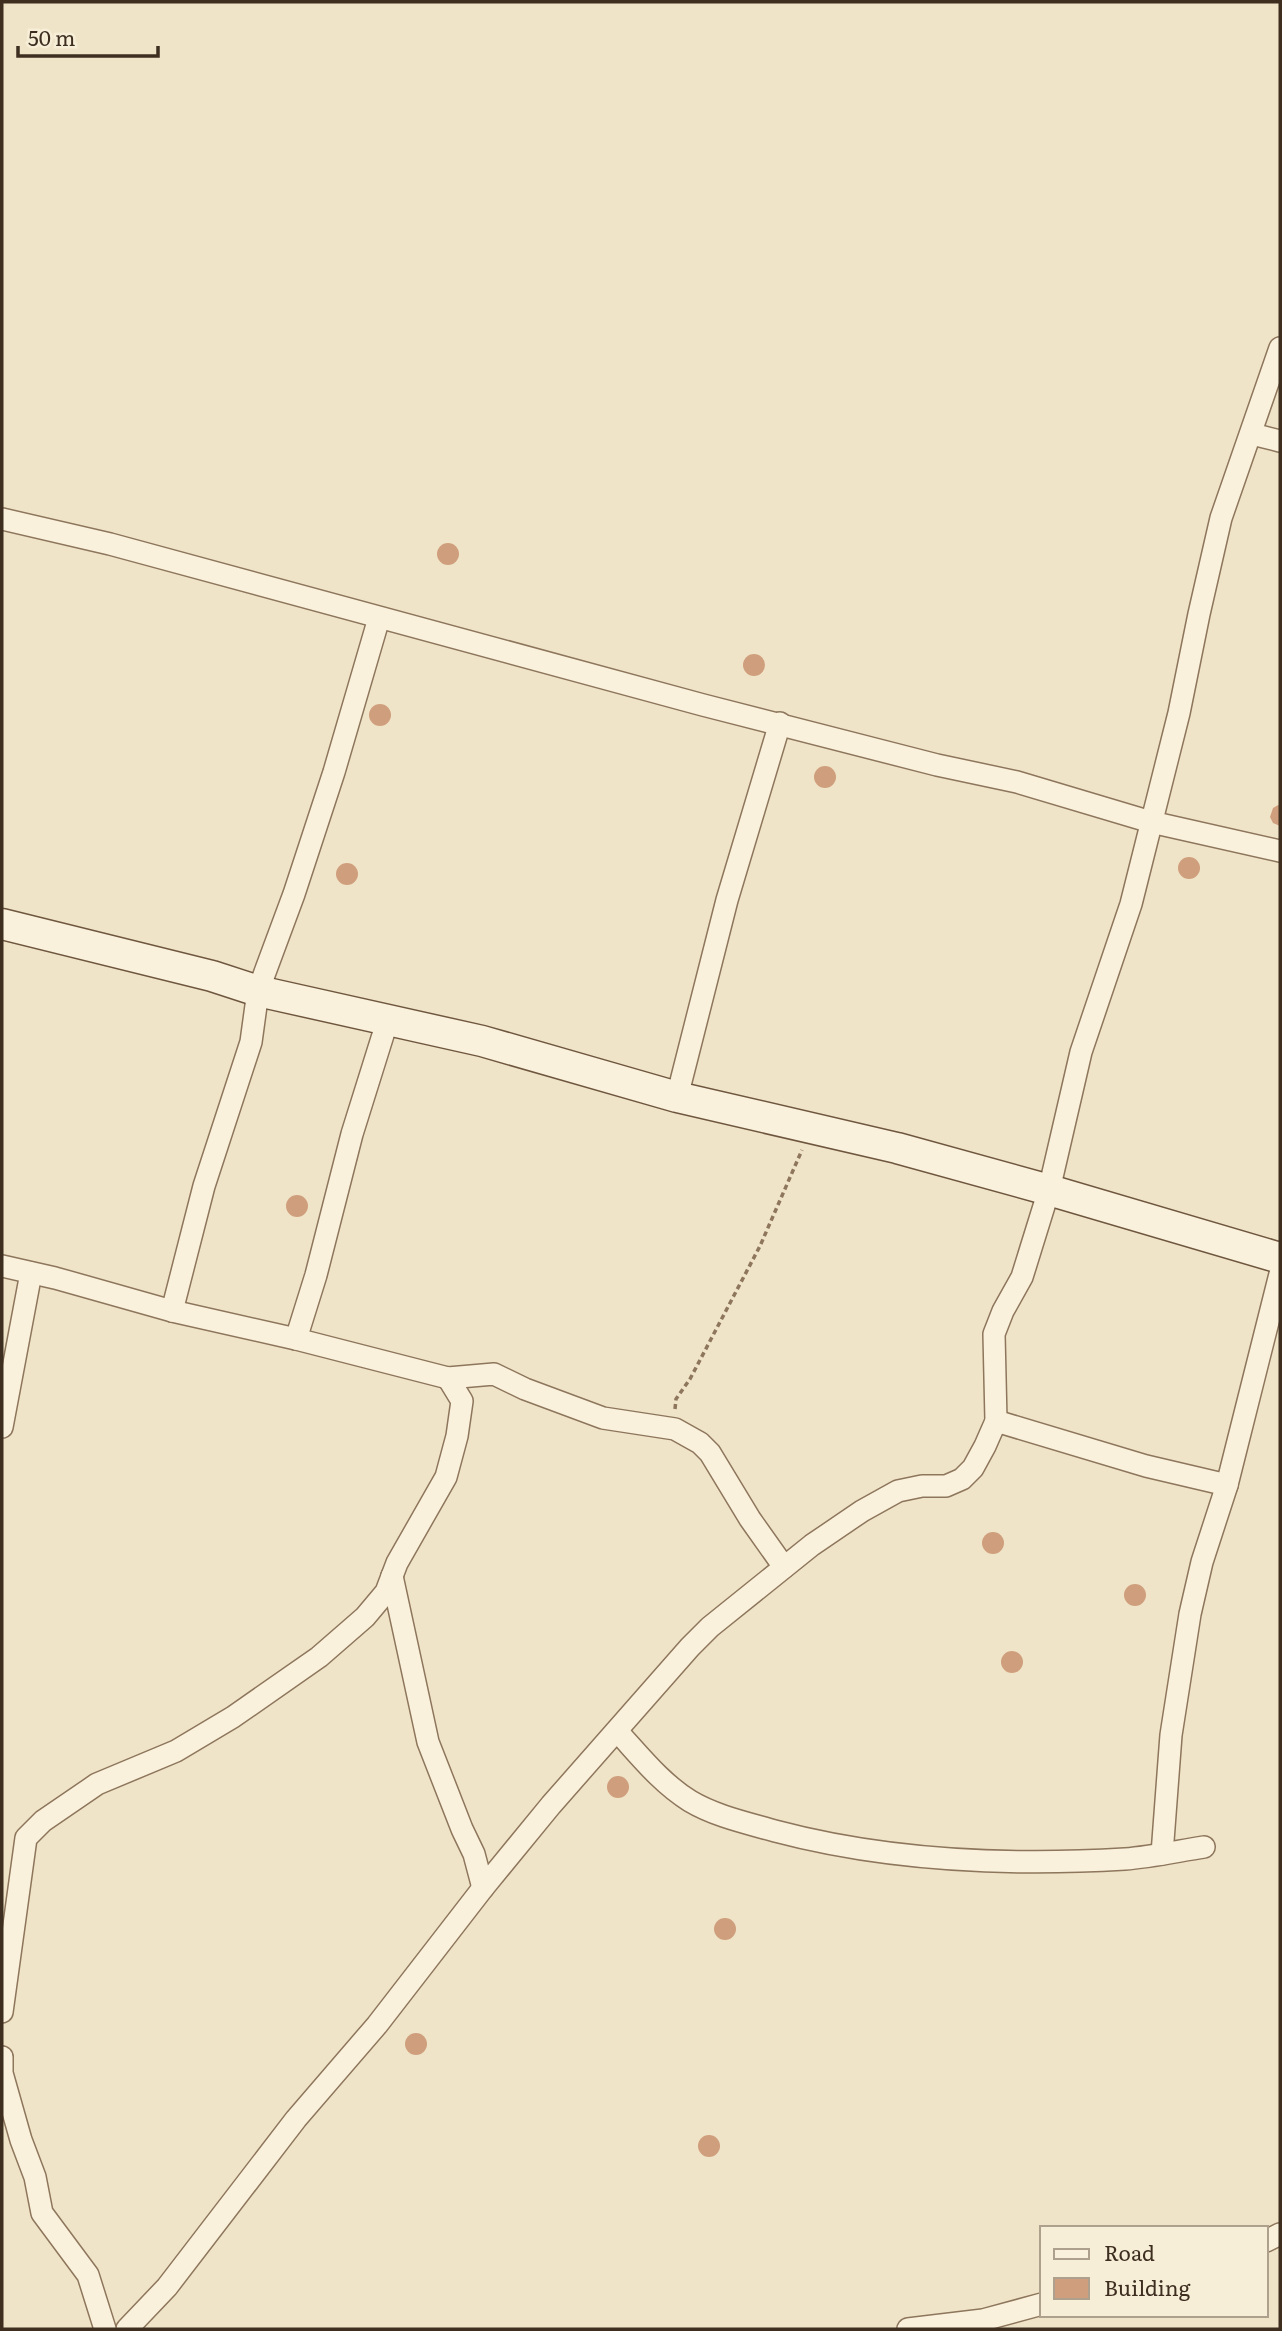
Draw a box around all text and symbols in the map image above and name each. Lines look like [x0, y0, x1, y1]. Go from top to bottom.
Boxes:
scale bar [18, 14, 158, 58]
text: 50 m [28, 21, 75, 52]
legend [1040, 2226, 1268, 2317]
text: Road [1104, 2236, 1155, 2267]
text: Building [1104, 2271, 1191, 2302]

